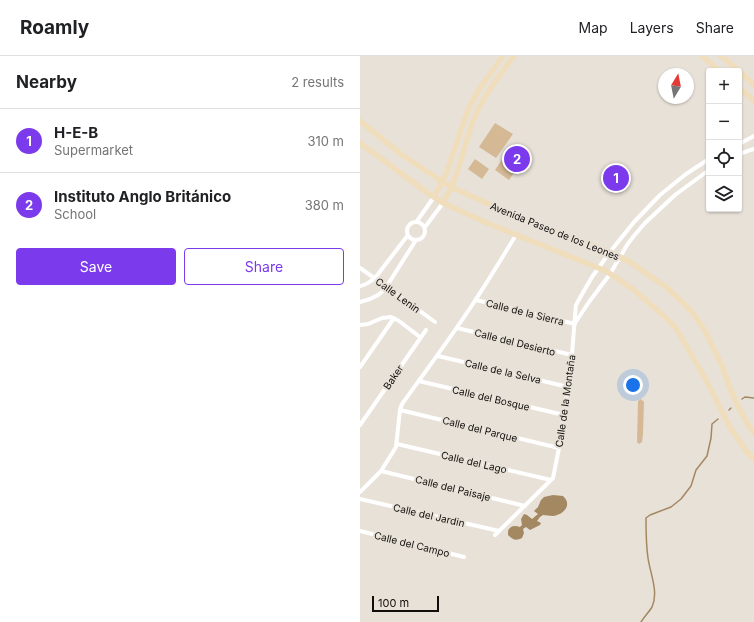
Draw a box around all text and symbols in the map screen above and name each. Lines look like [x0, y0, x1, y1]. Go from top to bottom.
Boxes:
text: Roamly [20, 16, 89, 39]
text: Map [579, 19, 608, 36]
text: Layers [630, 19, 674, 36]
text: Share [696, 19, 734, 36]
north arrow [658, 68, 694, 104]
map controls [706, 68, 742, 212]
button: + [706, 68, 742, 104]
text: Nearby [16, 72, 77, 92]
text: 2 results [291, 74, 344, 90]
button: − [706, 104, 742, 140]
text: H-E-B [54, 123, 98, 142]
text: 1 [26, 133, 32, 149]
text: 310 m [307, 133, 344, 149]
button: locate [706, 140, 742, 176]
text: Supermarket [54, 142, 133, 158]
pin: 2 [504, 144, 530, 174]
pin: 1 [603, 163, 629, 193]
button: layers [706, 176, 742, 212]
text: Instituto Anglo Británico [54, 187, 231, 206]
text: 2 [25, 197, 33, 213]
text: 380 m [305, 197, 344, 213]
street label: Avenida Paseo de los Leones [489, 200, 621, 262]
text: School [54, 206, 96, 222]
button: Save [16, 248, 176, 285]
button: Share [184, 248, 344, 285]
street label: Calle Lenin [373, 275, 423, 315]
street label: Calle de la Sierra [485, 297, 565, 327]
street label: Calle del Desierto [473, 326, 557, 358]
street label: Calle de la Montaña [553, 354, 577, 448]
street label: Calle de la Selva [464, 356, 542, 386]
street label: Baker [380, 362, 406, 392]
your location [623, 375, 643, 395]
street label: Calle del Bosque [451, 383, 531, 413]
street label: Calle del Parque [441, 414, 519, 444]
street label: Calle del Lago [440, 449, 508, 475]
street label: Calle del Paisaje [414, 473, 492, 503]
street label: Calle del Jardin [392, 501, 466, 529]
street label: Calle del Campo [373, 529, 451, 559]
scale bar [372, 594, 439, 613]
text: 100 m [378, 596, 409, 610]

